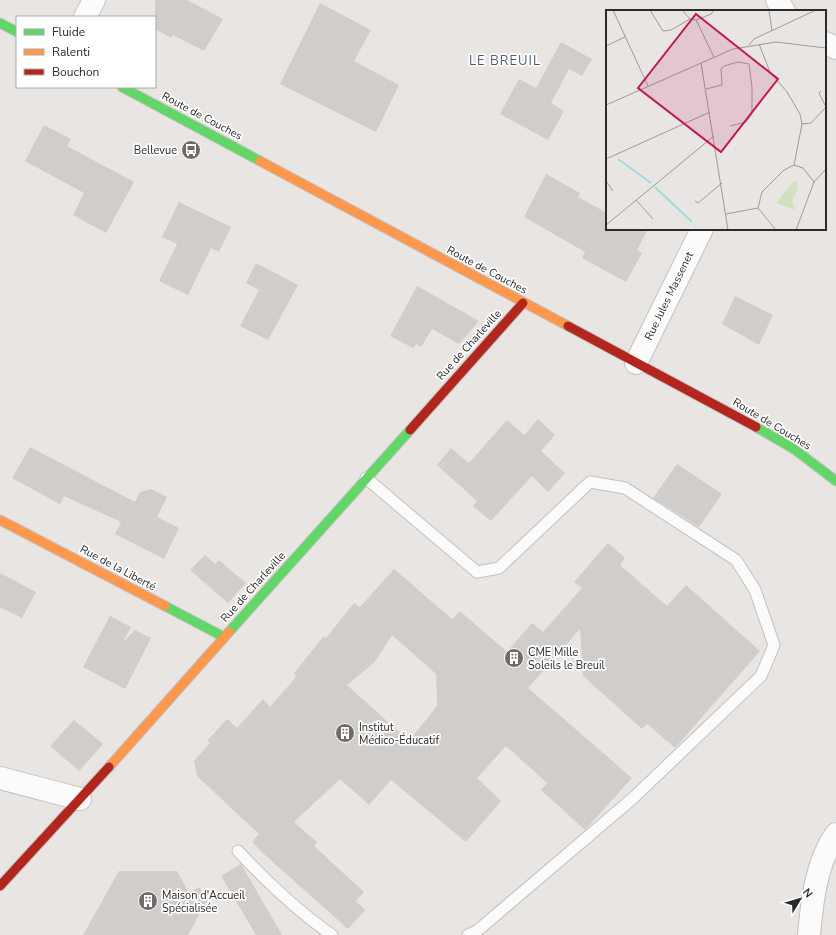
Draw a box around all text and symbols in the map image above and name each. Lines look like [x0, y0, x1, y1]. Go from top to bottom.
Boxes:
inset map [606, 10, 826, 230]
legend [16, 16, 156, 88]
text: Fluide [52, 24, 85, 40]
text: Ralenti [52, 44, 90, 60]
district label: LE BREUIL [469, 52, 541, 70]
text: Bouchon [52, 64, 99, 80]
street label: Route de Couches [159, 89, 245, 143]
bus stop icon: Bellevue [180, 139, 202, 161]
place label: Bellevue [134, 143, 177, 158]
street label: Route de Couches [444, 243, 530, 297]
street label: Rue Jules Massenet [641, 249, 697, 343]
street label: Rue de Charleville [433, 306, 505, 384]
street label: Route de Couches [730, 395, 814, 453]
street label: Rue de la Liberté [77, 542, 159, 594]
street label: Rue de Charleville [217, 548, 289, 626]
place label: CME Mille Soleils le Breuil [528, 645, 606, 673]
building icon: CME Mille Soleils le Breuil [503, 647, 525, 669]
place label: Institut Médico-Éducatif [359, 720, 439, 748]
building icon: Institut Médico-Éducatif [334, 722, 356, 744]
north arrow [780, 879, 820, 919]
text: N [799, 885, 816, 901]
place label: Maison d'Accueil Spécialisée [162, 888, 246, 916]
building icon: Maison d'Accueil Spécialisée [137, 890, 159, 912]

